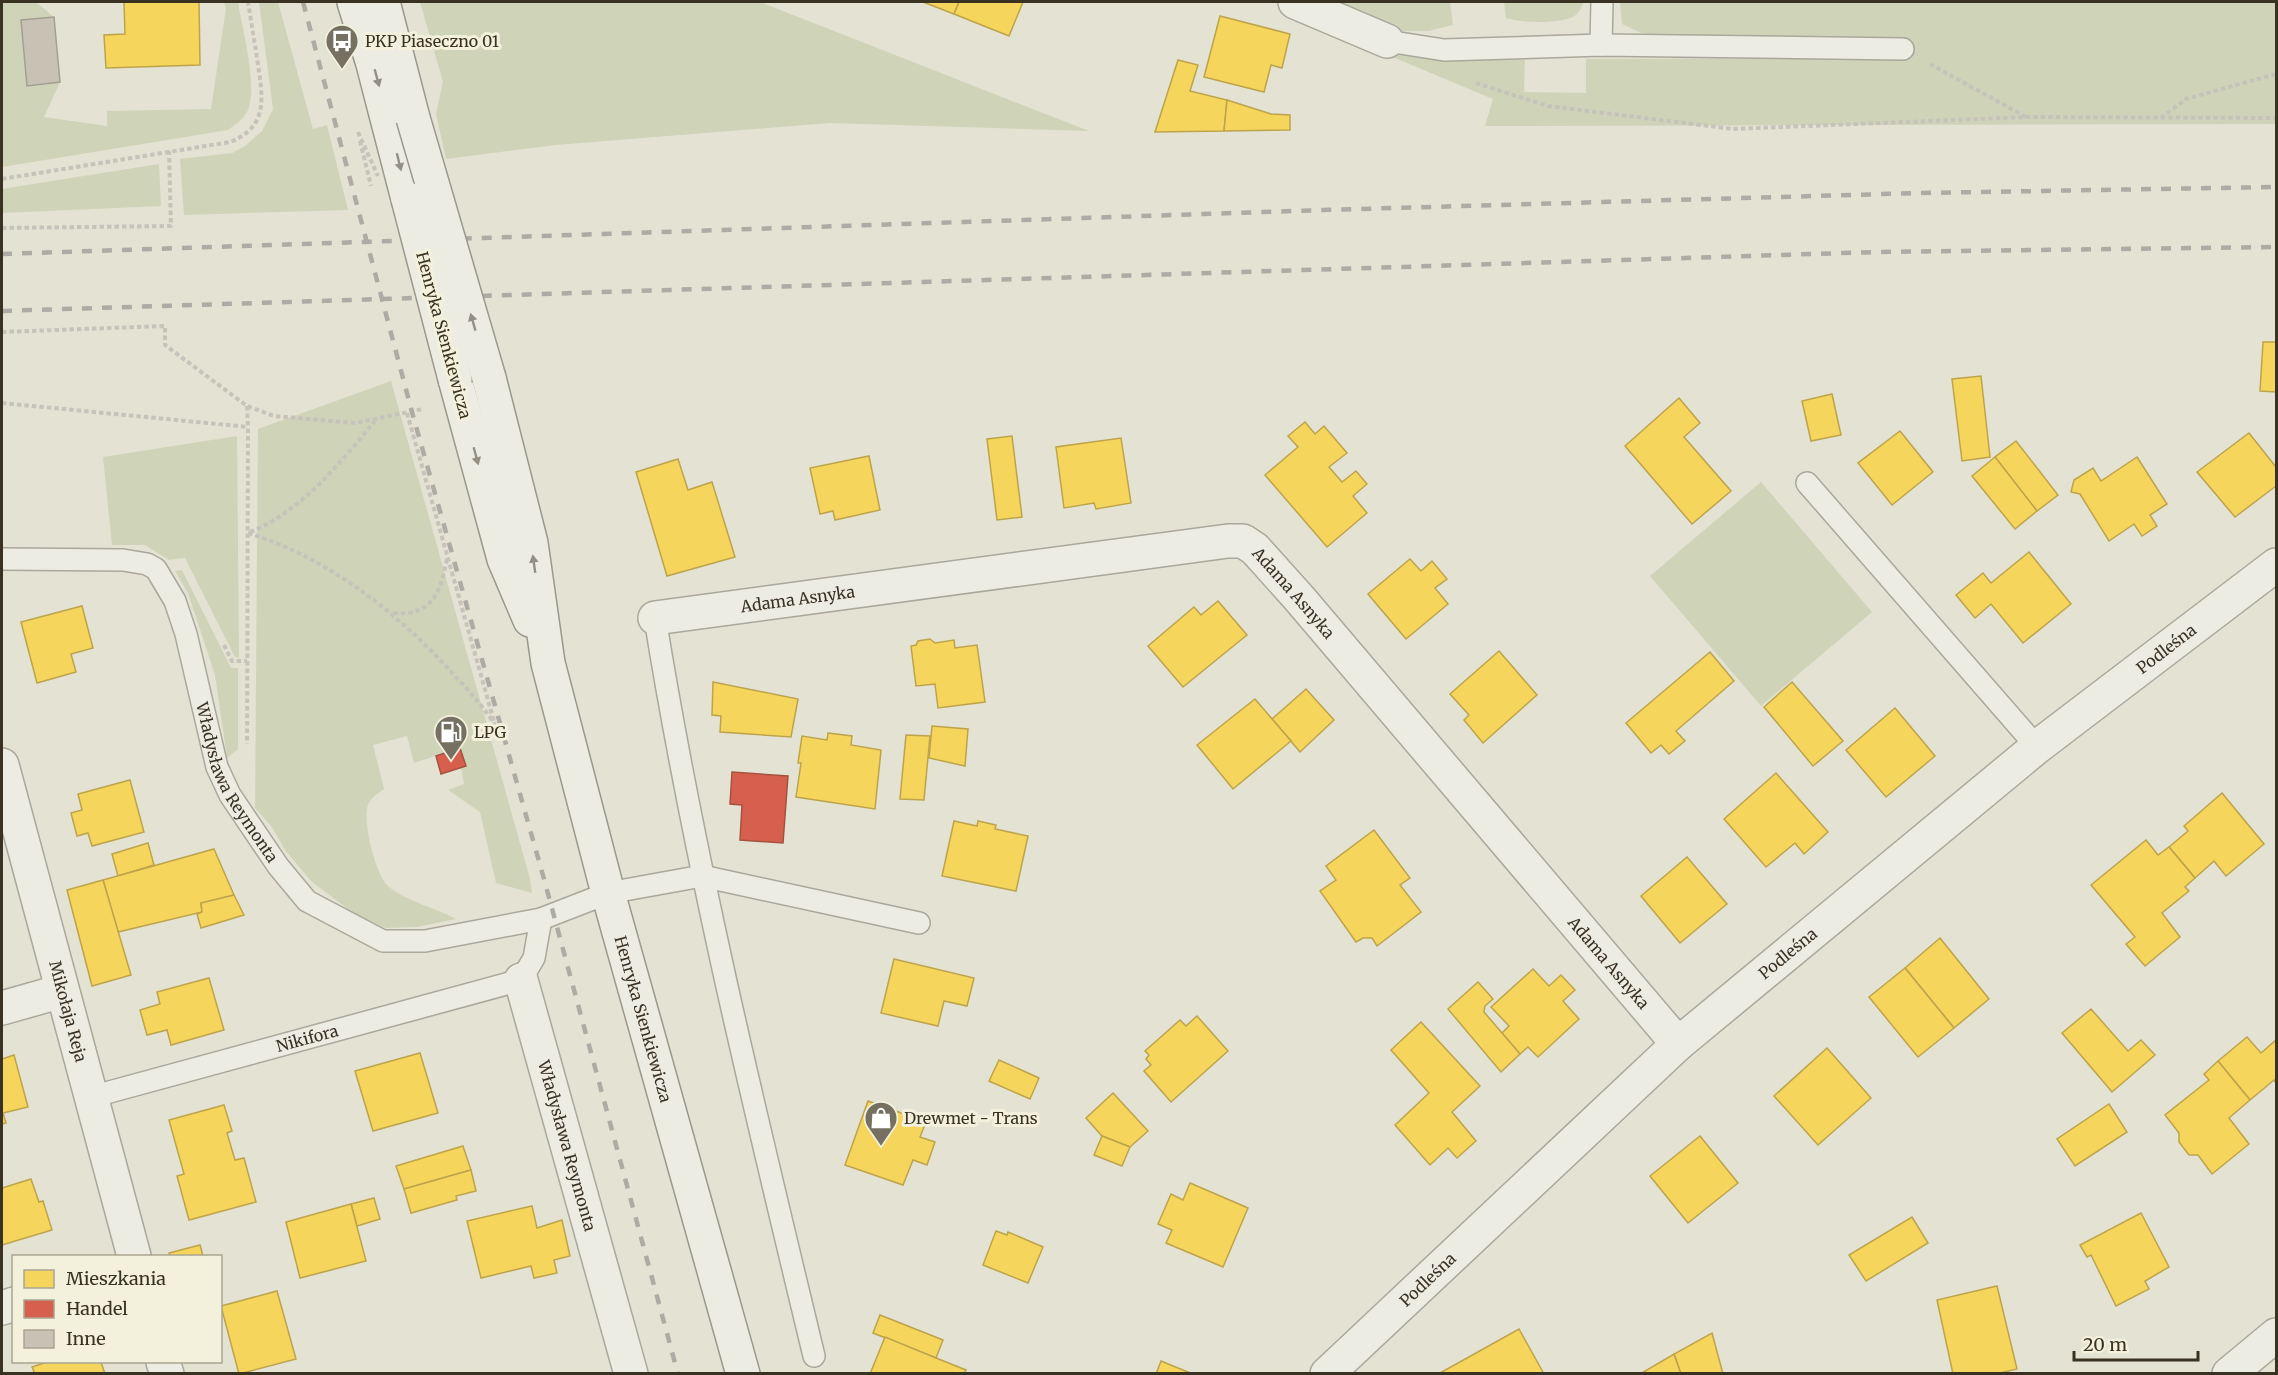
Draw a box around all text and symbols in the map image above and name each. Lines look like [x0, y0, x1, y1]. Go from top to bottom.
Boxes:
bus stop icon: PKP Piaseczno 01 [324, 23, 360, 70]
place label: PKP Piaseczno 01 [365, 31, 499, 51]
one-way arrow [372, 69, 382, 87]
one-way arrow [394, 153, 404, 171]
street label: Henryka Sienkiewicza [412, 249, 476, 421]
one-way arrow [468, 313, 477, 331]
one-way arrow [472, 447, 481, 465]
street label: Adama Asnyka [1248, 542, 1339, 643]
one-way arrow [529, 554, 538, 573]
street label: Adama Asnyka [738, 581, 856, 617]
street label: Podleśna [2132, 619, 2200, 678]
street label: Władysława Reymonta [192, 699, 283, 866]
fuel station icon: LPG [433, 714, 469, 761]
place label: LPG [474, 722, 506, 742]
street label: Adama Asnyka [1563, 912, 1654, 1013]
street label: Podleśna [1754, 923, 1821, 983]
street label: Henryka Sienkiewicza [610, 933, 676, 1105]
street label: Mikołaja Reja [45, 958, 92, 1065]
street label: Nikifora [274, 1020, 341, 1056]
street label: Władysława Reymonta [534, 1057, 601, 1234]
shop icon: Drewmet - Trans [863, 1100, 899, 1147]
place label: Drewmet - Trans [904, 1108, 1038, 1128]
street label: Podleśna [1395, 1248, 1460, 1311]
legend [12, 1255, 222, 1363]
text: Mieszkania [66, 1267, 166, 1290]
text: Handel [66, 1297, 128, 1320]
scale bar [2074, 1324, 2198, 1362]
text: Inne [66, 1327, 106, 1350]
text: 20 m [2083, 1333, 2127, 1356]

